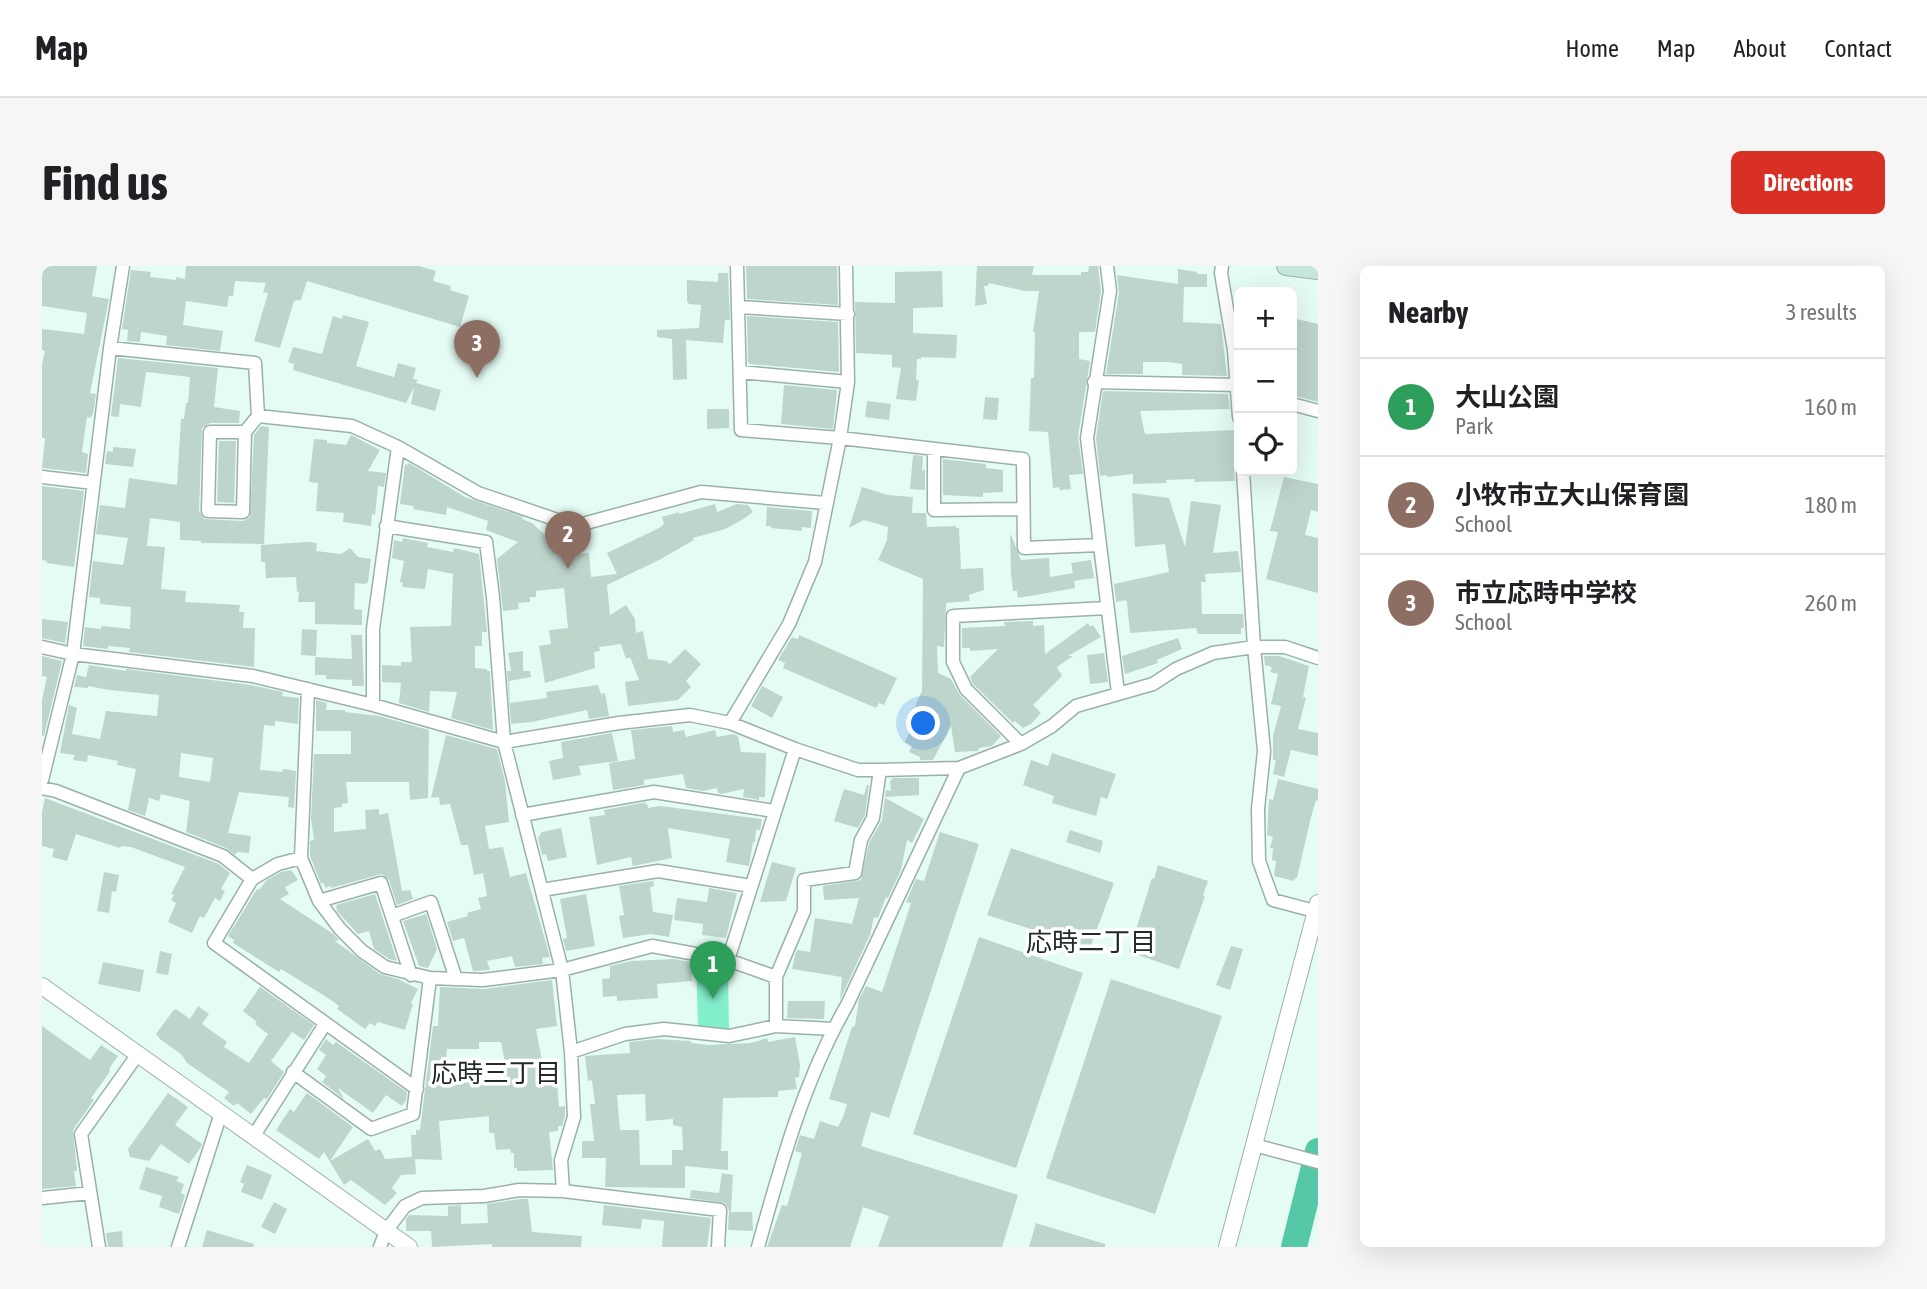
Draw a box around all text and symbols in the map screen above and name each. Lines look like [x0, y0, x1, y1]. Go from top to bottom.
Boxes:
text: Map [35, 29, 88, 67]
text: Home [1565, 35, 1619, 62]
text: Map [1657, 35, 1695, 62]
text: About [1733, 35, 1786, 62]
text: Contact [1824, 35, 1892, 62]
button: Directions [1731, 151, 1885, 214]
text: Find us [42, 154, 168, 210]
map controls [1234, 287, 1297, 476]
button: + [1234, 287, 1297, 350]
text: Nearby [1388, 295, 1468, 329]
text: 3 results [1786, 299, 1857, 325]
pin: 3 [454, 320, 500, 378]
button: − [1234, 350, 1297, 413]
text: 大山公園 [1455, 382, 1559, 412]
text: 1 [1406, 394, 1416, 420]
text: 160 m [1805, 394, 1857, 420]
button: locate [1234, 413, 1297, 476]
text: Park [1455, 413, 1493, 439]
text: 小牧市立大山保育園 [1455, 480, 1689, 510]
text: 2 [1406, 492, 1416, 518]
text: 180 m [1805, 492, 1857, 518]
pin: 2 [545, 511, 591, 569]
text: School [1455, 511, 1512, 537]
text: 市立応時中学校 [1455, 578, 1637, 608]
text: 3 [1406, 590, 1416, 616]
text: 260 m [1805, 590, 1857, 616]
text: School [1455, 609, 1512, 635]
your location [906, 706, 940, 740]
district label: 応時二丁目 [1026, 927, 1156, 957]
pin: 1 [690, 941, 736, 999]
district label: 応時三丁目 [431, 1058, 561, 1088]

